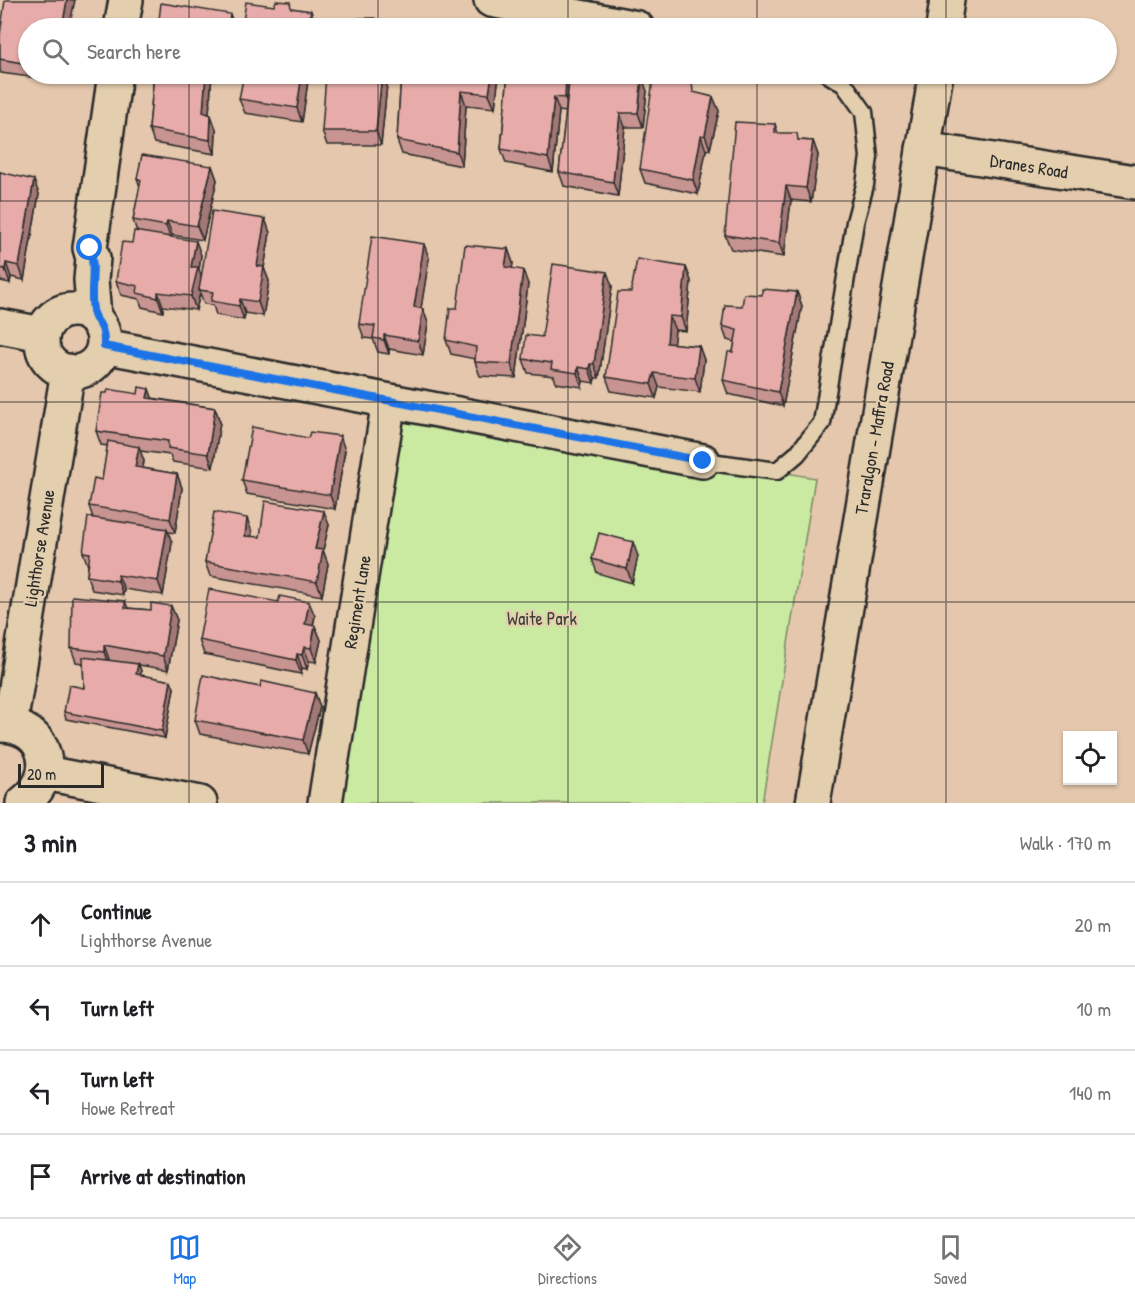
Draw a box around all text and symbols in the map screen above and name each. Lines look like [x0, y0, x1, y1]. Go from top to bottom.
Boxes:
search box [18, 18, 1117, 84]
icon: search [39, 35, 72, 68]
text: Search here [87, 36, 181, 66]
street label: Dranes Road [988, 148, 1070, 184]
route start [76, 234, 102, 260]
street label: Traralgon - Maffra Road [848, 360, 900, 516]
route end [689, 447, 715, 473]
street label: Lighthorse Avenue [17, 488, 61, 608]
street label: Regiment Lane [337, 553, 377, 651]
park label: Waite Park [507, 606, 577, 631]
map controls [1063, 731, 1117, 785]
button: locate [1063, 731, 1117, 785]
scale bar [18, 761, 104, 788]
text: 20 m [27, 763, 56, 785]
text: 3 min [24, 825, 77, 860]
text: Walk · 170 m [1020, 829, 1111, 856]
text: Continue [81, 896, 152, 926]
icon: ahead [24, 908, 57, 941]
text: 20 m [1074, 911, 1111, 938]
text: Lighthorse Avenue [81, 926, 212, 953]
icon: left [24, 992, 57, 1025]
text: Turn left [81, 993, 154, 1023]
text: 10 m [1077, 995, 1111, 1022]
text: Turn left [81, 1064, 154, 1094]
icon: left [24, 1076, 57, 1109]
text: 140 m [1069, 1079, 1111, 1106]
text: Howe Retreat [81, 1094, 175, 1121]
icon: arrive [24, 1160, 57, 1193]
text: Arrive at destination [81, 1161, 246, 1191]
tab: Map [168, 1231, 201, 1289]
tab: Directions [538, 1231, 597, 1289]
tab: Saved [934, 1231, 967, 1289]

